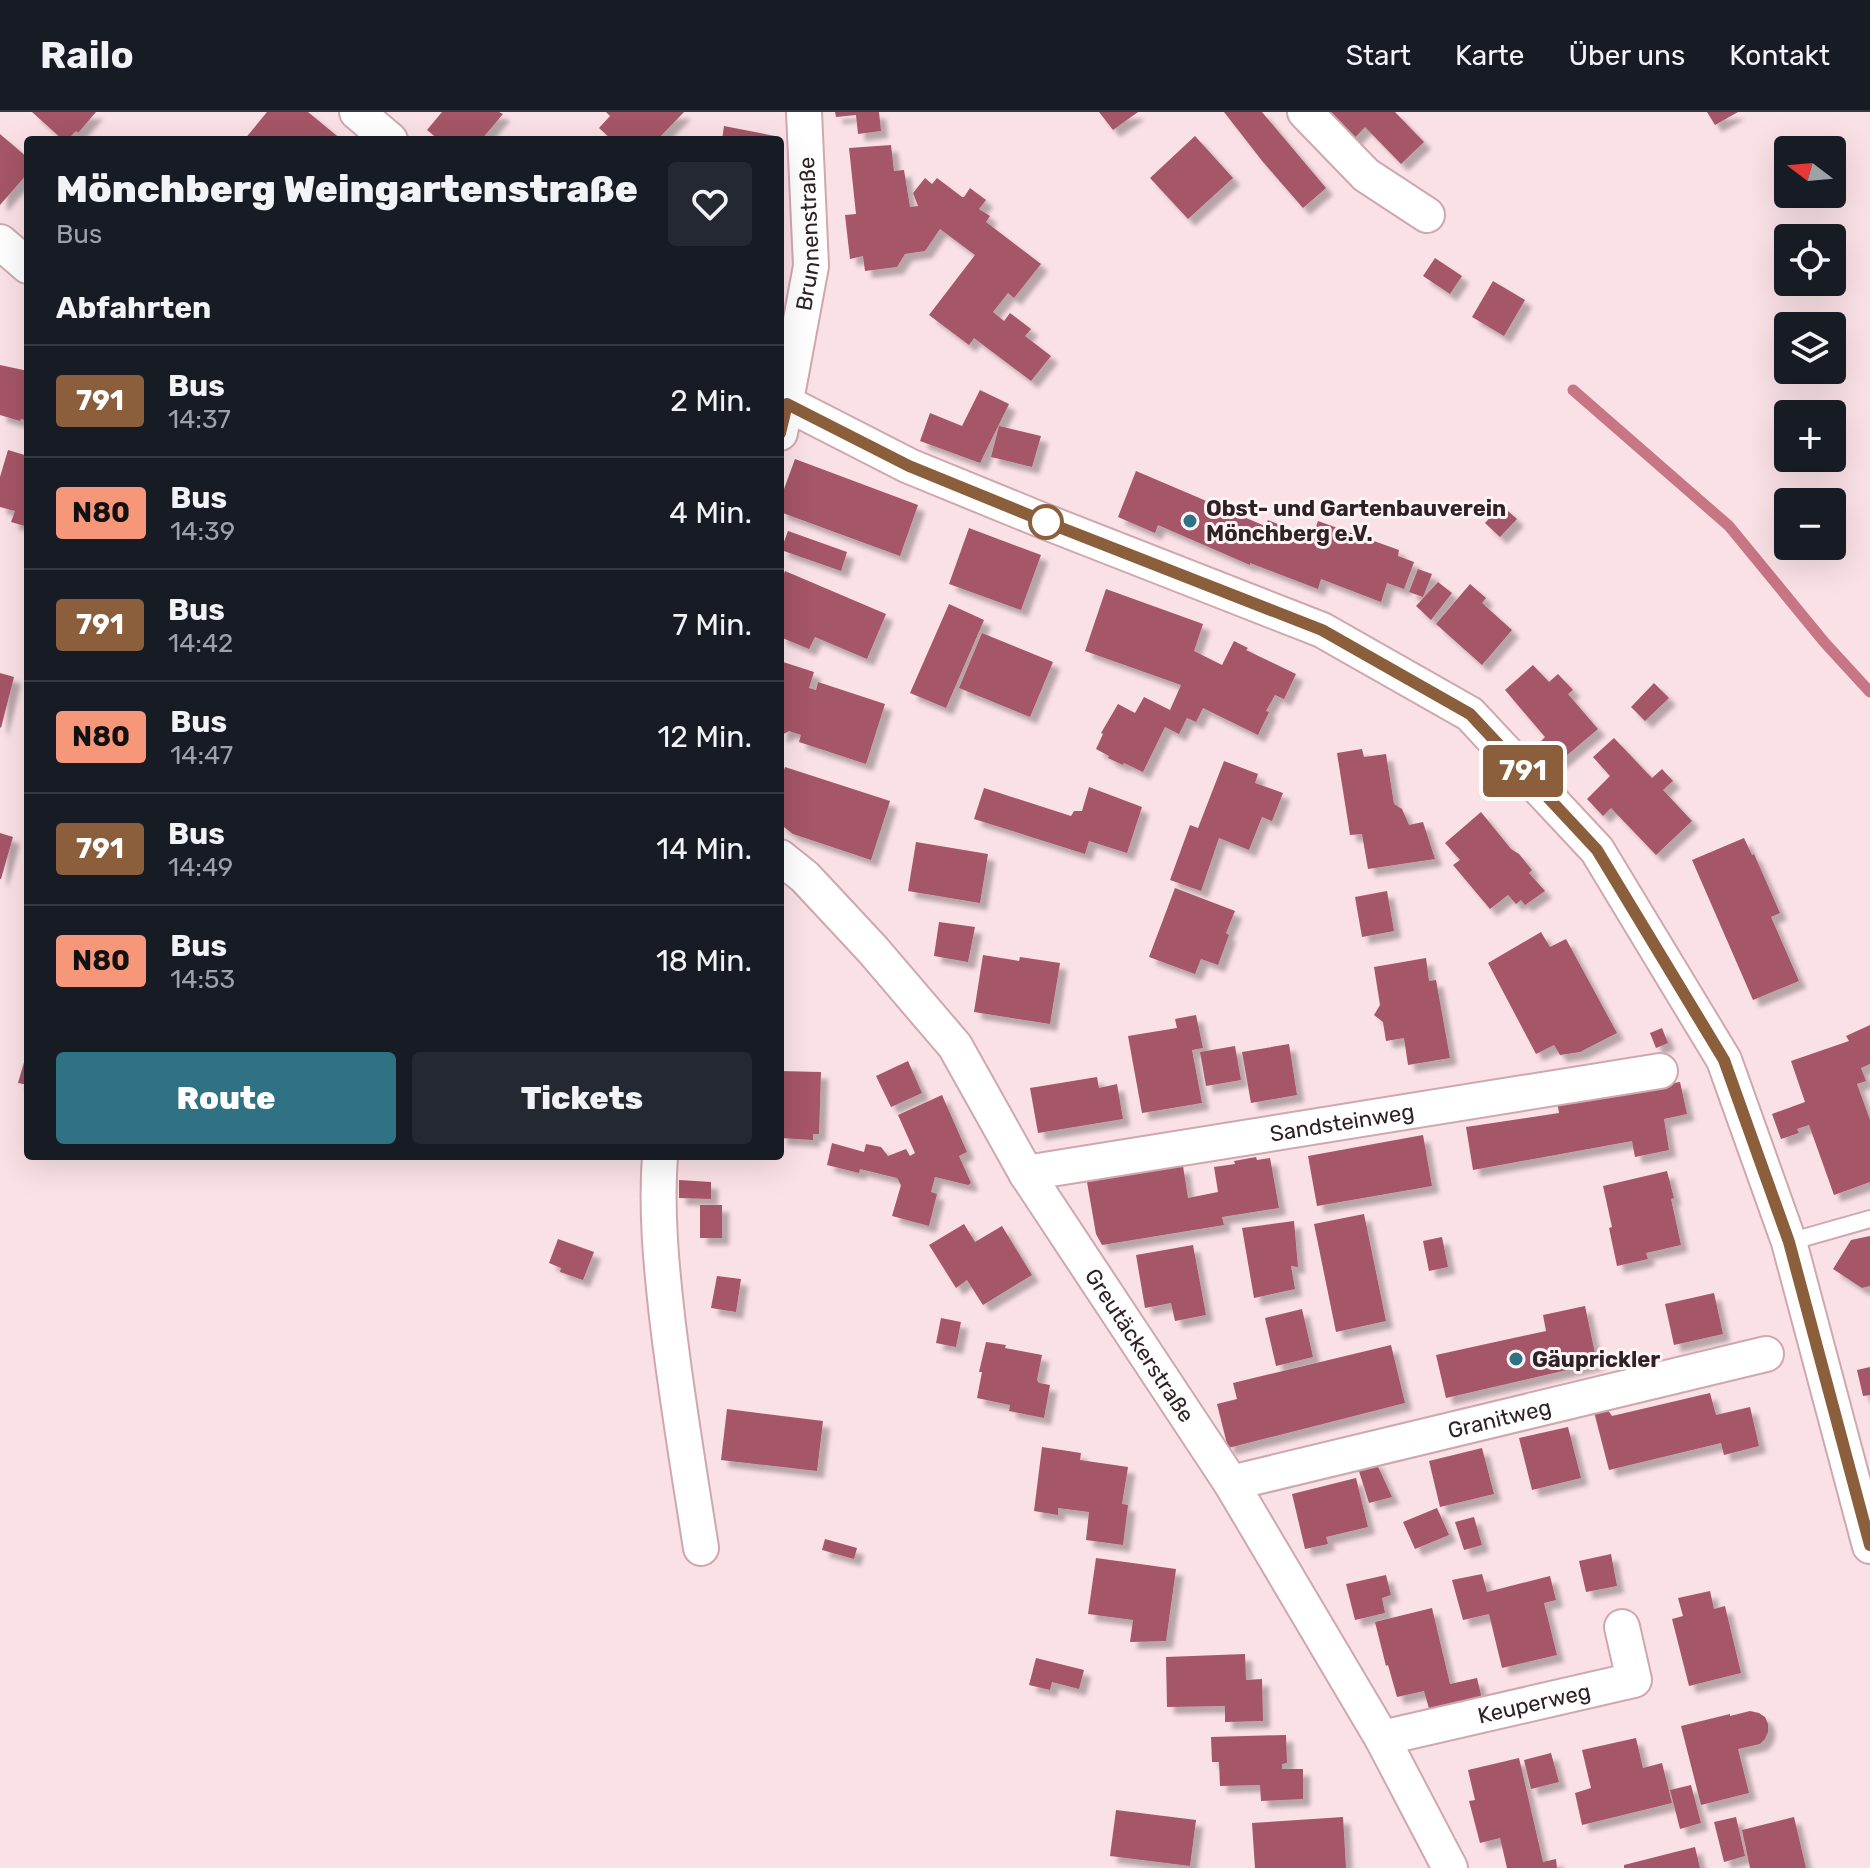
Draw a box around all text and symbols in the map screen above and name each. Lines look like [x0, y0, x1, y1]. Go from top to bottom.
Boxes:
text: Railo [40, 32, 134, 78]
text: Start [1346, 39, 1411, 72]
text: Karte [1455, 39, 1524, 72]
text: Über uns [1568, 39, 1685, 72]
text: Kontakt [1729, 39, 1830, 72]
north arrow [1774, 136, 1846, 208]
map controls [1774, 136, 1846, 560]
street label: Brunnenstraße [790, 156, 826, 313]
button: heart [668, 162, 752, 246]
text: Mönchberg Weingartenstraße [56, 166, 638, 212]
text: Bus [56, 219, 102, 250]
button: locate [1774, 224, 1846, 296]
text: Abfahrten [56, 290, 211, 326]
button: layers [1774, 312, 1846, 384]
text: Bus [168, 368, 225, 404]
text: 2 Min. [670, 383, 752, 419]
text: 791 [76, 384, 124, 417]
button: + [1774, 400, 1846, 472]
text: 14:37 [168, 404, 231, 435]
text: Bus [170, 480, 227, 516]
button: − [1774, 488, 1846, 560]
text: 4 Min. [669, 495, 752, 531]
place label: Obst- und Gartenbauverein Mönchberg e.V. [1206, 495, 1506, 547]
text: N80 [72, 496, 130, 529]
unlabelled marker [1029, 505, 1063, 539]
marker: Obst- und Gartenbauverein Mönchberg e.V. [1181, 512, 1199, 530]
text: 14:39 [170, 516, 235, 547]
text: Bus [168, 592, 225, 628]
text: 7 Min. [672, 607, 752, 643]
text: 791 [76, 608, 124, 641]
text: 14:42 [168, 628, 233, 659]
text: Bus [170, 704, 227, 740]
text: 12 Min. [657, 719, 752, 755]
text: N80 [72, 720, 130, 753]
text: 14:47 [170, 740, 233, 771]
line badge: 791 [1477, 745, 1569, 797]
text: 791 [1499, 754, 1547, 787]
text: Bus [168, 816, 225, 852]
text: 14 Min. [656, 831, 752, 867]
text: 791 [76, 832, 124, 865]
text: 14:49 [168, 852, 233, 883]
text: Bus [170, 928, 227, 964]
text: 18 Min. [656, 943, 752, 979]
text: N80 [72, 944, 130, 977]
text: 14:53 [170, 964, 235, 995]
button: Route [56, 1052, 396, 1144]
button: Tickets [412, 1052, 752, 1144]
street label: Sandsteinweg [1268, 1098, 1416, 1148]
street label: Greutäckerstraße [1079, 1264, 1200, 1427]
place label: Gäuprickler [1532, 1346, 1660, 1373]
marker: Gäuprickler [1507, 1350, 1525, 1368]
street label: Granitweg [1445, 1393, 1554, 1444]
street label: Keuperweg [1475, 1677, 1593, 1730]

